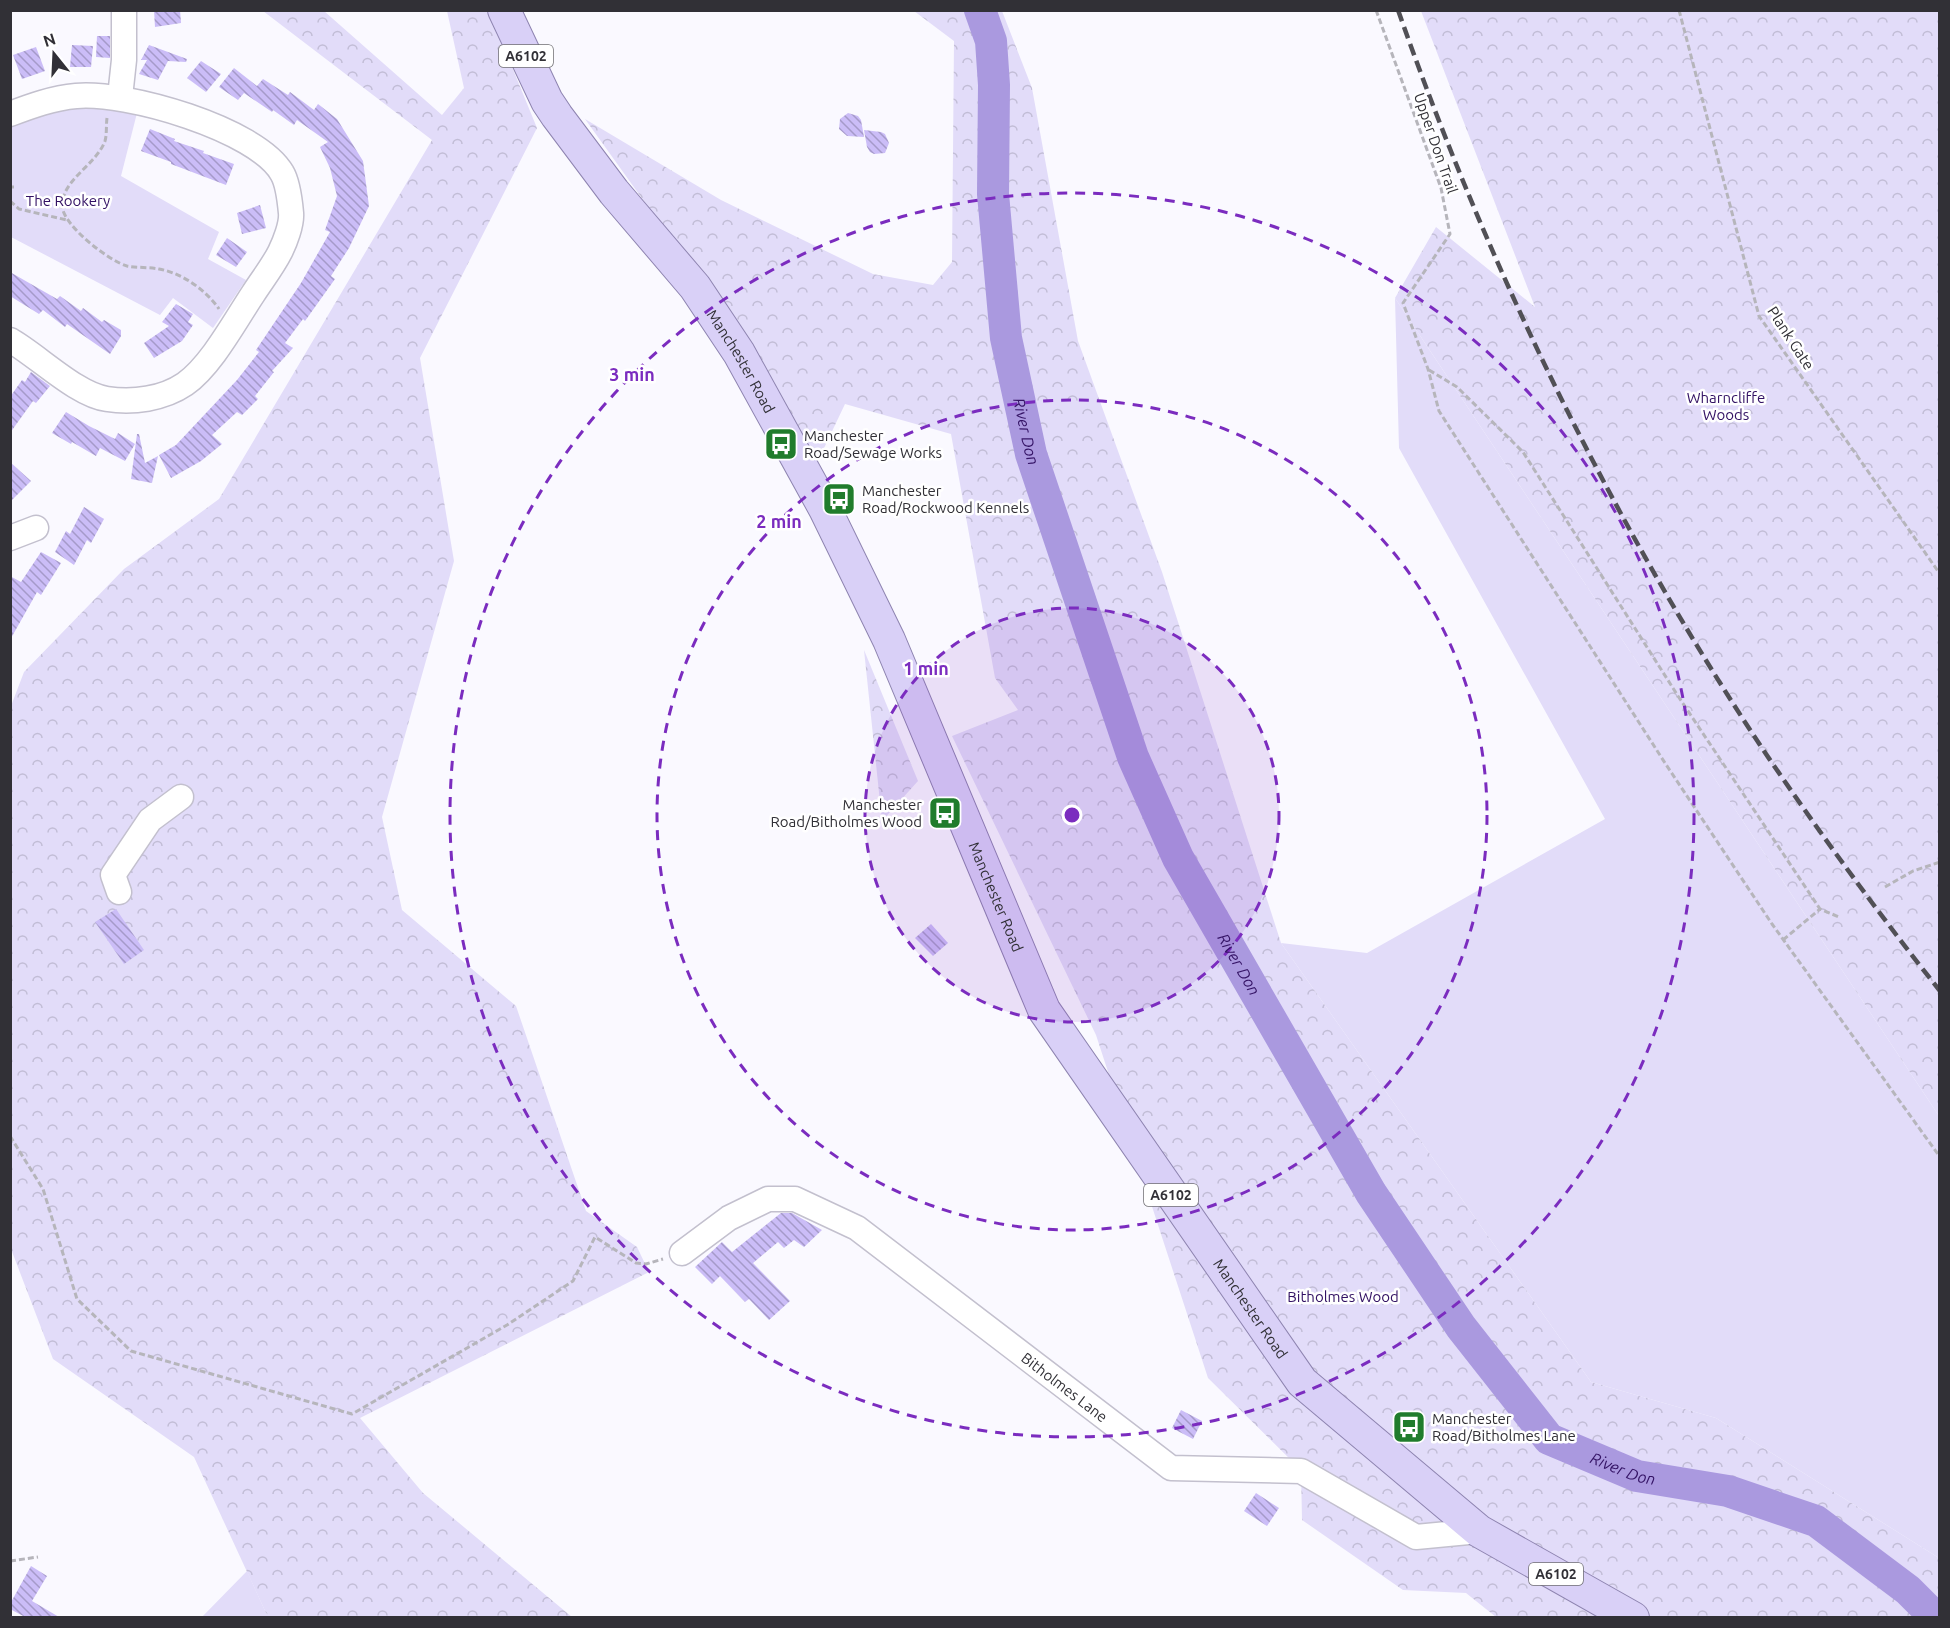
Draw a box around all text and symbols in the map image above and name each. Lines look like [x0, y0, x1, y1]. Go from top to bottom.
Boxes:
north arrow [24, 24, 84, 84]
text: N [41, 29, 58, 50]
road number: A6102 [499, 45, 553, 67]
street label: Upper Don Trail [1411, 90, 1461, 196]
park label: The Rookery [26, 192, 110, 209]
street label: Plank Gate [1764, 303, 1818, 373]
street label: Manchester Road [704, 306, 779, 416]
text: 3 min [609, 364, 655, 384]
park label: Wharncliffe Woods [1687, 389, 1765, 423]
water label: River Don [1010, 396, 1043, 467]
bus stop icon: Manchester Road/Sewage Works [763, 426, 799, 462]
place label: Manchester Road/Sewage Works [804, 427, 942, 461]
bus stop icon: Manchester Road/Rockwood Kennels [821, 481, 857, 517]
place label: Manchester Road/Rockwood Kennels [862, 482, 1029, 516]
text: 2 min [756, 511, 802, 531]
text: 1 min [903, 658, 949, 678]
bus stop icon: Manchester Road/Bitholmes Wood [927, 795, 963, 831]
place label: Manchester Road/Bitholmes Wood [770, 796, 922, 830]
centre of rings [1062, 805, 1082, 825]
street label: Manchester Road [966, 839, 1027, 954]
water label: River Don [1214, 930, 1264, 998]
road number: A6102 [1144, 1184, 1198, 1206]
street label: Manchester Road [1210, 1255, 1291, 1361]
park label: Bitholmes Wood [1287, 1288, 1399, 1305]
street label: Bitholmes Lane [1018, 1349, 1111, 1425]
bus stop icon: Manchester Road/Bitholmes Lane [1391, 1409, 1427, 1445]
place label: Manchester Road/Bitholmes Lane [1432, 1410, 1576, 1444]
water label: River Don [1588, 1449, 1657, 1488]
road number: A6102 [1529, 1563, 1583, 1585]

